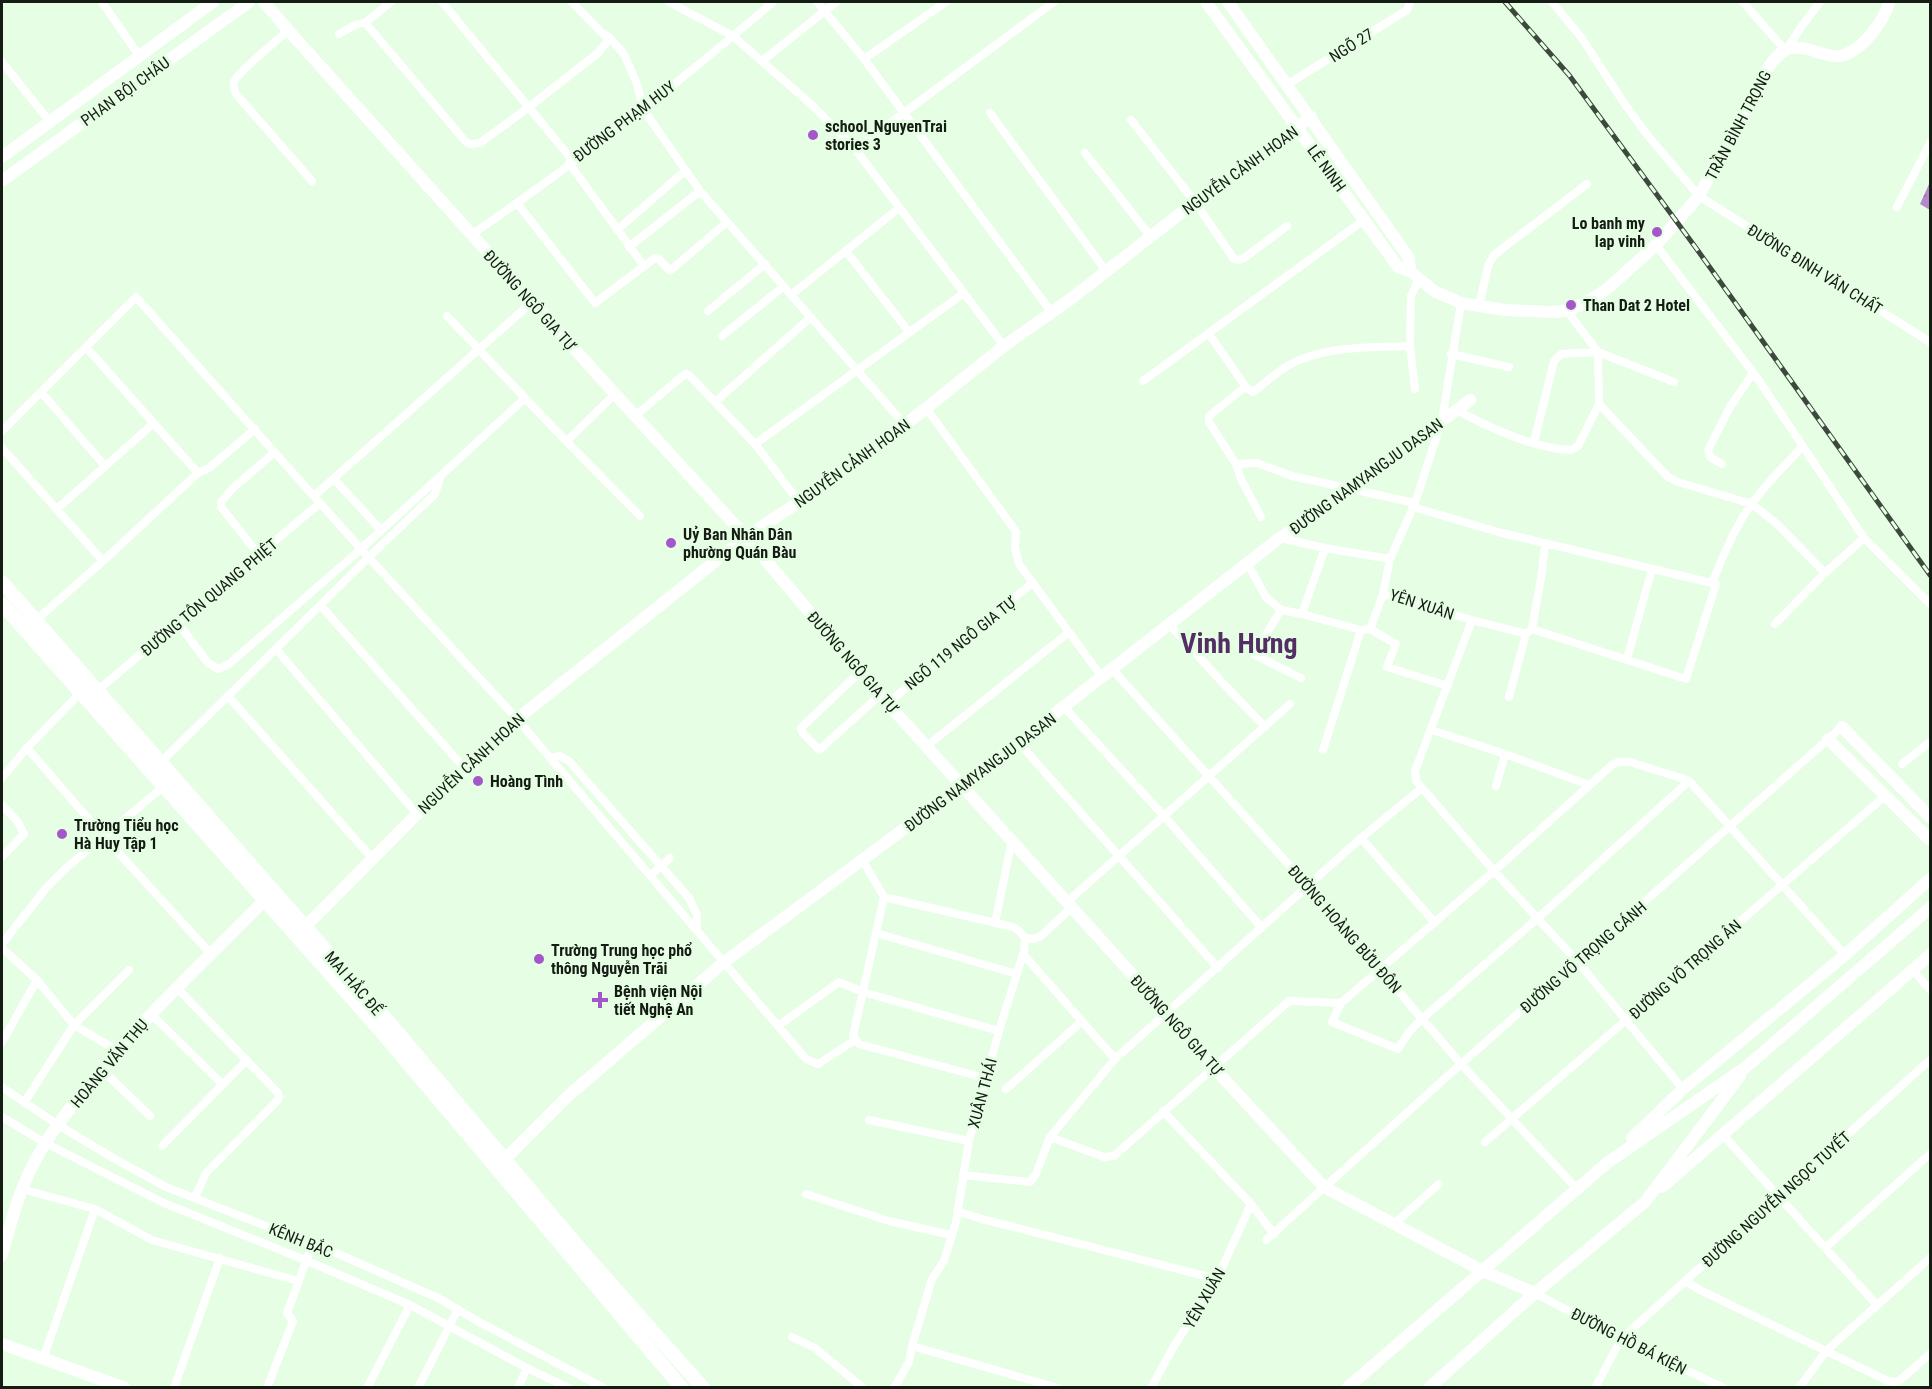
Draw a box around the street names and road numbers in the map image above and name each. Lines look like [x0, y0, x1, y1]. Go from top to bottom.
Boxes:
street label: NGÕ 27 [1325, 24, 1377, 66]
street label: PHAN BỘI CHÂU [77, 52, 173, 130]
street label: TRẦN BÌNH TRỌNG [1700, 66, 1775, 183]
street label: ĐƯỜNG PHẠM HUY [570, 76, 680, 166]
street label: NGUYỄN CẢNH HOAN [1177, 120, 1302, 219]
street label: LÊ NINH [1303, 141, 1350, 195]
street label: ĐƯỜNG ĐINH VĂN CHẤT [1744, 218, 1887, 319]
street label: ĐƯỜNG NGÔ GIA TỰ [480, 246, 581, 355]
street label: NGUYỄN CẢNH HOAN [789, 413, 914, 512]
street label: ĐƯỜNG NAMYANGJU DASAN [1286, 414, 1447, 538]
street label: ĐƯỜNG TÔN QUANG PHIỆT [136, 534, 282, 660]
street label: YÊN XUÂN [1387, 585, 1457, 624]
street label: NGÕ 119 NGÔ GIA TỰ [901, 591, 1020, 694]
street label: ĐƯỜNG NGÔ GIA TỰ [803, 607, 904, 718]
street label: NGUYỄN CẢNH HOAN [413, 708, 529, 818]
street label: ĐƯỜNG NAMYANGJU DASAN [901, 709, 1060, 836]
street label: ĐƯỜNG HOÀNG BỬU ĐÔN [1284, 861, 1406, 997]
street label: ĐƯỜNG VÕ TRỌNG CÁNH [1516, 897, 1650, 1017]
street label: ĐƯỜNG VÕ TRỌNG ÂN [1625, 915, 1745, 1023]
street label: MAI HẮC ĐẾ [321, 946, 389, 1020]
street label: ĐƯỜNG NGÔ GIA TỰ [1127, 971, 1228, 1080]
street label: HOÀNG VĂN THỤ [67, 1015, 152, 1111]
street label: XUÂN THÁI [964, 1056, 1001, 1130]
street label: ĐƯỜNG NGUYỄN NGỌC TUYẾT [1697, 1126, 1855, 1271]
street label: KÊNH BẮC [266, 1218, 336, 1262]
street label: YÊN XUÂN [1180, 1265, 1229, 1332]
street label: ĐƯỜNG HỒ BÁ KIỆN [1568, 1302, 1691, 1379]

